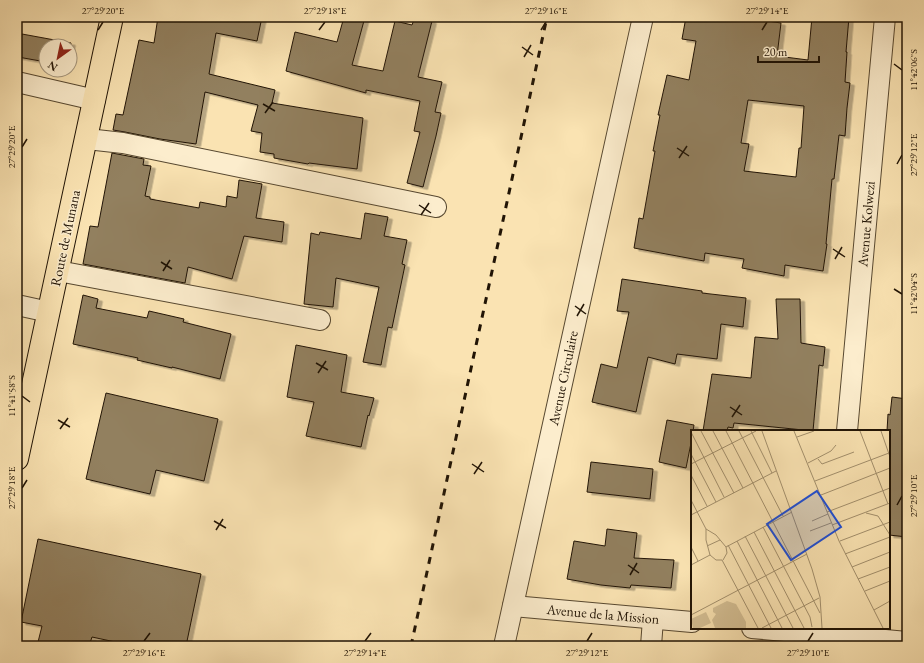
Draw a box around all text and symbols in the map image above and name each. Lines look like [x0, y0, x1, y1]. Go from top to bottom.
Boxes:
text: 27°29'20"E [82, 4, 125, 17]
text: 27°29'18"E [304, 4, 347, 17]
text: 27°29'16"E [525, 4, 568, 17]
text: 27°29'14"E [746, 4, 789, 17]
north arrow [38, 38, 78, 78]
scale bar [758, 38, 819, 64]
text: 20 m [764, 44, 788, 60]
text: 11°42'06"S [907, 49, 920, 91]
text: N [45, 58, 60, 75]
text: 27°29'20"E [5, 125, 18, 168]
text: 27°29'12"E [907, 133, 920, 176]
street label: Avenue Kolwezi [853, 180, 879, 269]
street label: Route de Munana [46, 188, 84, 288]
text: 11°42'04"S [907, 273, 920, 315]
street label: Avenue Circulaire [544, 328, 582, 428]
text: 11°41'58"S [5, 375, 18, 417]
inset map [691, 430, 890, 629]
text: 27°29'18"E [5, 466, 18, 509]
text: 27°29'10"E [907, 474, 920, 517]
street label: Avenue de la Mission [545, 600, 661, 628]
text: 27°29'16"E [123, 646, 166, 659]
text: 27°29'14"E [344, 646, 387, 659]
text: 27°29'12"E [566, 646, 609, 659]
text: 27°29'10"E [787, 646, 830, 659]

